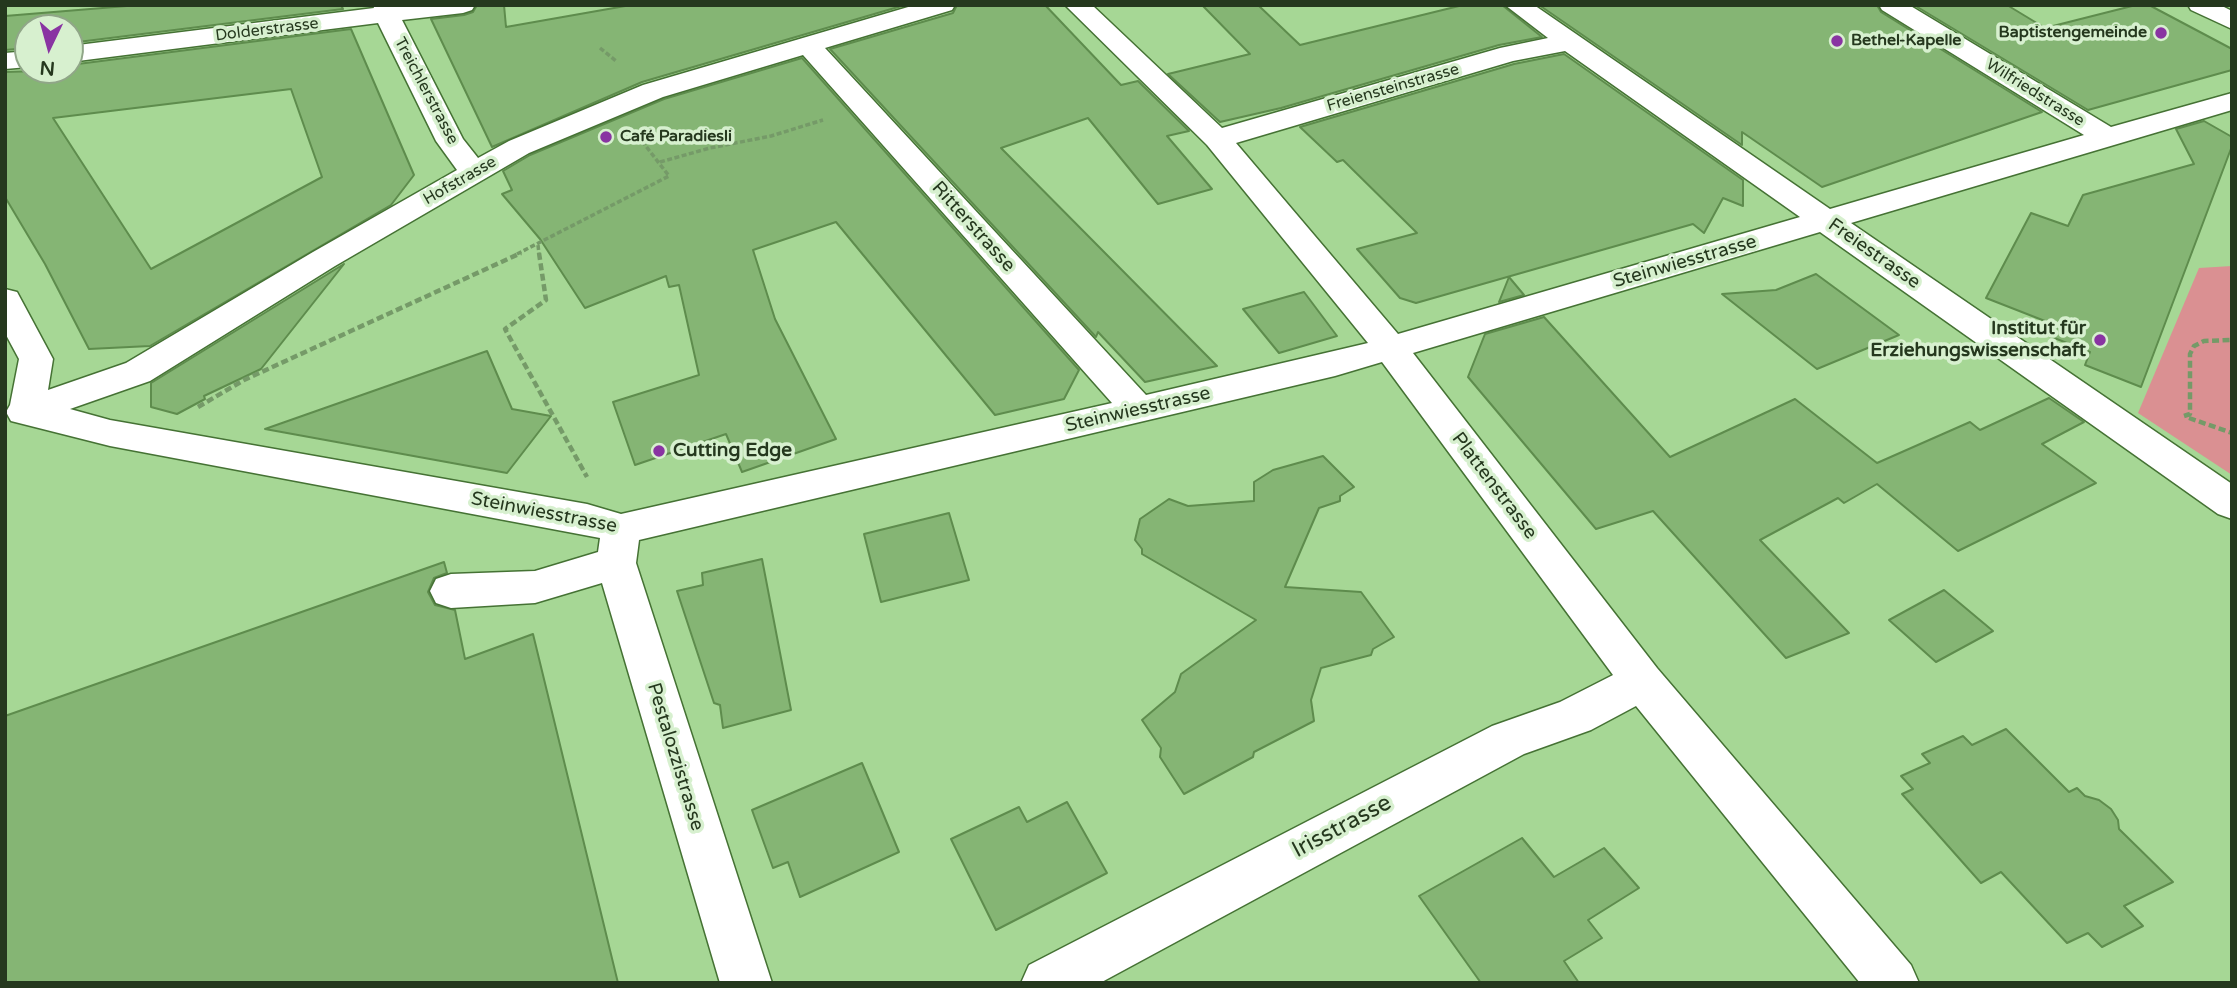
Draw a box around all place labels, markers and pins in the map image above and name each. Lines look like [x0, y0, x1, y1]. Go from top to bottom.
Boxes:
place label: Baptistengemeinde [1999, 23, 2147, 43]
marker: Baptistengemeinde [2153, 25, 2169, 41]
place label: Bethel-Kapelle [1851, 31, 1961, 51]
marker: Bethel-Kapelle [1829, 33, 1845, 49]
place label: Café Paradiesli [620, 127, 732, 147]
marker: Café Paradiesli [598, 129, 614, 145]
place label: Institut für Erziehungswissenschaft [1870, 318, 2086, 362]
marker: Institut für Erziehungswissenschaft [2092, 332, 2108, 348]
place label: Cutting Edge [673, 440, 792, 462]
marker: Cutting Edge [651, 443, 667, 459]

